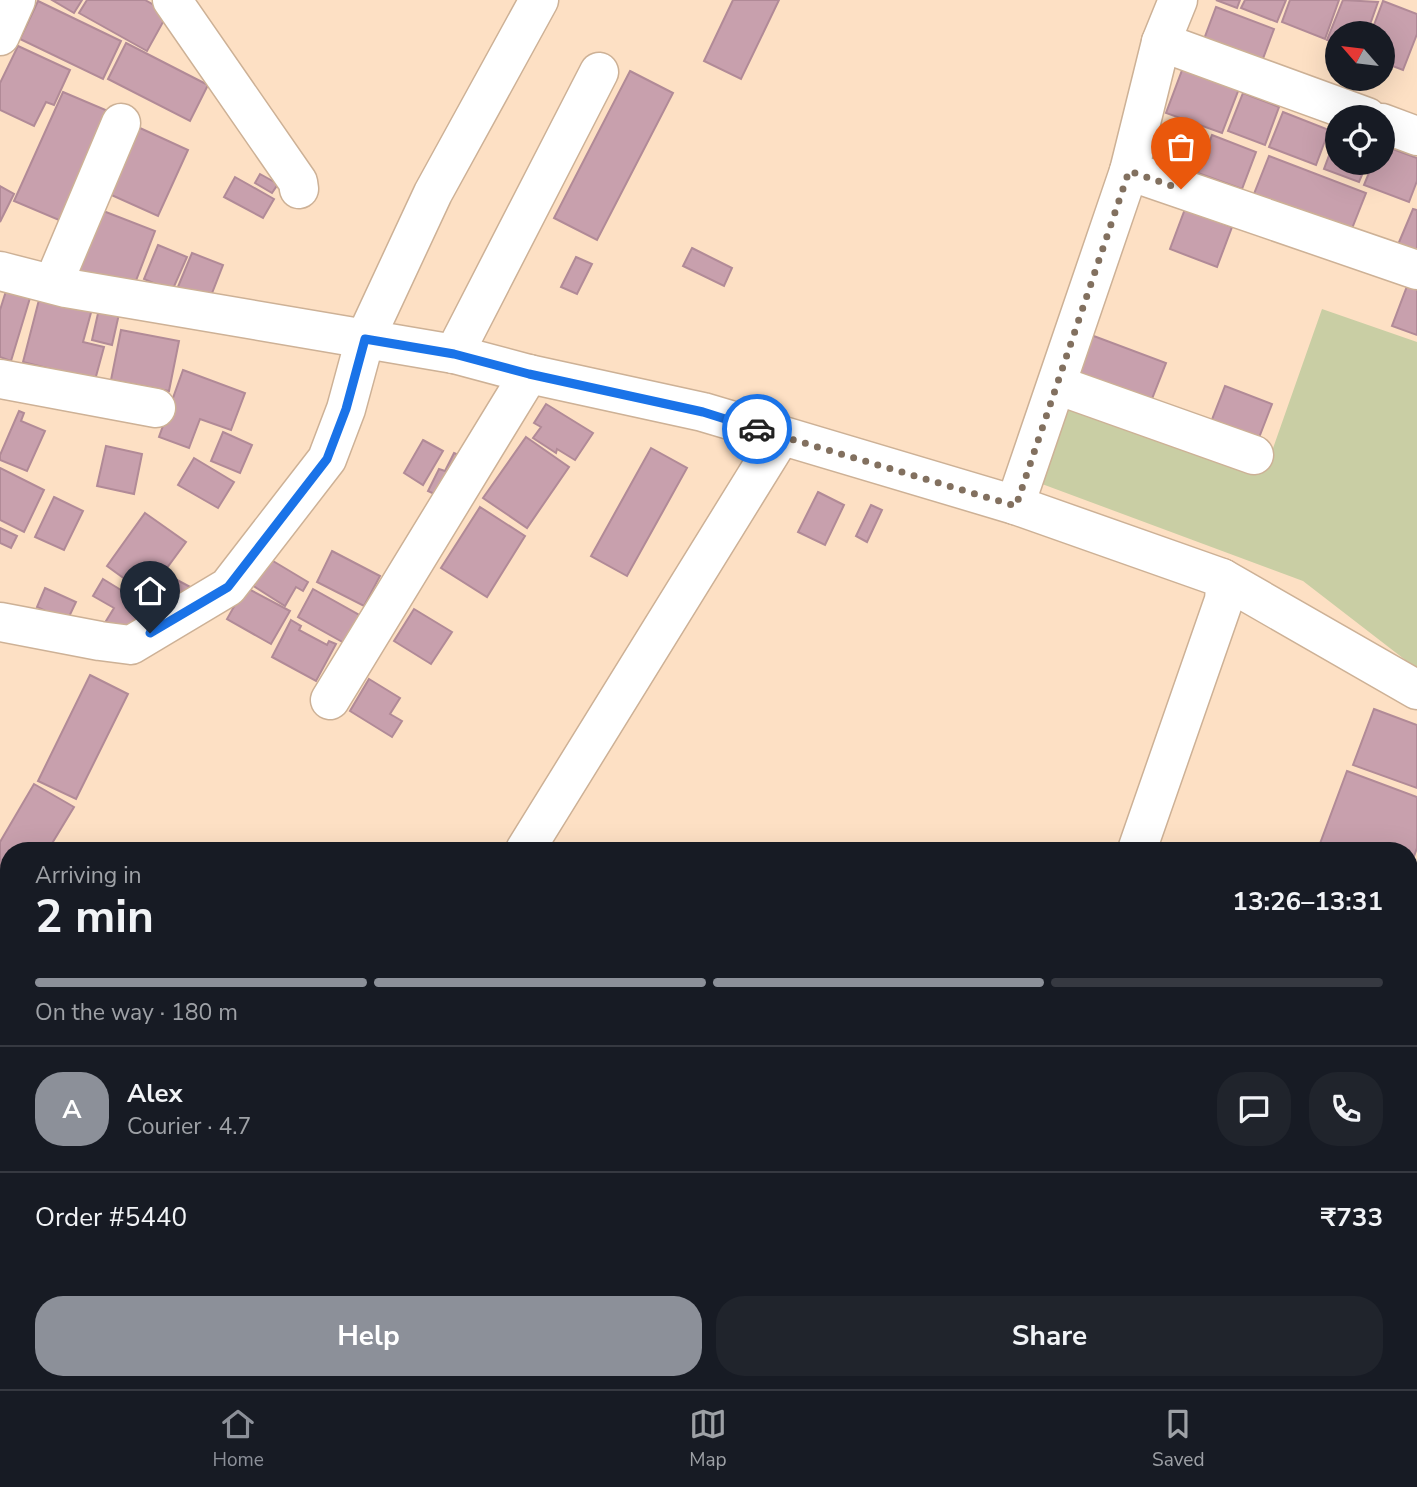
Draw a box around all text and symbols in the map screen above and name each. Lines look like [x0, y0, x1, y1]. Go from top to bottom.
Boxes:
north arrow [1325, 21, 1395, 91]
map controls [1325, 21, 1395, 175]
button: locate [1325, 105, 1395, 175]
pin [1151, 117, 1211, 189]
icon: bag [1162, 128, 1200, 166]
courier [722, 394, 792, 464]
icon: car [738, 410, 776, 448]
pin [120, 561, 180, 633]
icon: home [131, 572, 169, 610]
text: Arriving in [35, 860, 142, 891]
text: 13:26–13:31 [1232, 884, 1383, 919]
text: 2 min [35, 885, 154, 948]
text: On the way · 180 m [35, 997, 238, 1028]
button: chat [1217, 1072, 1291, 1146]
button: phone [1309, 1072, 1383, 1146]
text: Alex [127, 1076, 183, 1111]
text: A [62, 1092, 82, 1127]
text: Courier · 4.7 [127, 1111, 251, 1142]
text: Order #5440 [35, 1200, 187, 1235]
text: ₹733 [1321, 1200, 1383, 1235]
button: Help [35, 1296, 702, 1376]
button: Share [716, 1296, 1383, 1376]
tab: Home [213, 1405, 264, 1473]
tab: Map [689, 1405, 727, 1473]
tab: Saved [1152, 1405, 1204, 1473]

